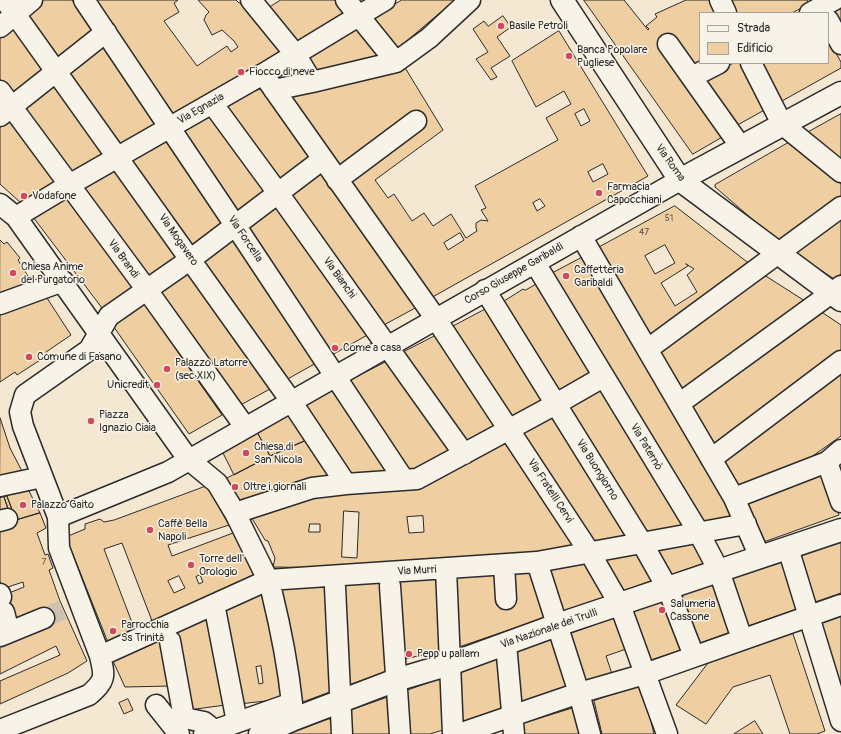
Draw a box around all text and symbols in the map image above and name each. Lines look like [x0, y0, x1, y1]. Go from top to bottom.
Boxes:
legend [699, 12, 829, 64]
place label: Basile Petroli [509, 19, 568, 33]
marker: Basile Petroli [496, 21, 506, 31]
text: Strada [737, 21, 770, 36]
text: Edificio [737, 41, 773, 56]
place label: Banca Popolare Pugliese [577, 43, 647, 69]
marker: Banca Popolare Pugliese [564, 51, 574, 61]
place label: Fiocco di neve [249, 65, 315, 79]
marker: Fiocco di neve [236, 67, 246, 77]
street label: Via Egnazia [175, 90, 227, 128]
street label: Via Roma [652, 142, 688, 184]
place label: Farmacia Capocchiani [607, 180, 661, 206]
marker: Farmacia Capocchiani [594, 188, 604, 198]
place label: Vodafone [32, 189, 76, 203]
marker: Vodafone [19, 191, 29, 201]
street label: Via Mogavero [155, 211, 201, 269]
street label: Via Forcella [225, 213, 265, 265]
house number: 51 [665, 214, 673, 224]
house number: 47 [639, 228, 649, 238]
street label: Via Brandi [105, 237, 141, 281]
street label: Corso Giuseppe Garibaldi [462, 240, 566, 308]
street label: Via Bianchi [320, 255, 358, 301]
place label: Chiesa Anime del Purgatorio [21, 260, 85, 286]
place label: Caffetteria Garibaldi [574, 263, 624, 289]
marker: Chiesa Anime del Purgatorio [8, 268, 18, 278]
marker: Caffetteria Garibaldi [561, 271, 571, 281]
place label: Come a casa [343, 341, 401, 355]
marker: Come a casa [330, 343, 340, 353]
place label: Comune di Fasano [37, 350, 122, 364]
marker: Comune di Fasano [24, 352, 34, 362]
place label: Palazzo Latorre (sec XIX) [175, 356, 248, 382]
marker: Palazzo Latorre (sec XIX) [162, 364, 172, 374]
place label: Unicredit [107, 378, 149, 392]
marker: Unicredit [152, 380, 162, 390]
place label: Piazza Ignazio Ciaia [99, 408, 156, 434]
marker: Piazza Ignazio Ciaia [86, 416, 96, 426]
street label: Via Paternò [627, 421, 665, 473]
street label: Via Buongiorno [573, 437, 621, 503]
place label: Chiesa di San Nicola [254, 440, 302, 466]
marker: Chiesa di San Nicola [241, 448, 251, 458]
street label: Via Fratelli Cervi [524, 456, 576, 526]
place label: Oltre i giornali [243, 480, 306, 494]
marker: Oltre i giornali [230, 482, 240, 492]
place label: Palazzo Gaito [31, 498, 94, 512]
marker: Palazzo Gaito [18, 500, 28, 510]
place label: Caffè Bella Napoli [158, 517, 207, 543]
marker: Caffè Bella Napoli [145, 525, 155, 535]
place label: Torre dell' Orologio [199, 552, 244, 578]
house number: 7 [42, 558, 46, 568]
marker: Torre dell' Orologio [186, 560, 196, 570]
street label: Via Murri [397, 563, 437, 579]
place label: Salumeria Cassone [670, 597, 716, 623]
marker: Salumeria Cassone [657, 605, 667, 615]
street label: Via Nazionale dei Trulli [499, 606, 599, 652]
place label: Parrocchia Ss Trinità [121, 618, 169, 644]
marker: Parrocchia Ss Trinità [108, 626, 118, 636]
place label: Pepp u pallam [417, 647, 480, 661]
marker: Pepp u pallam [404, 649, 414, 659]

